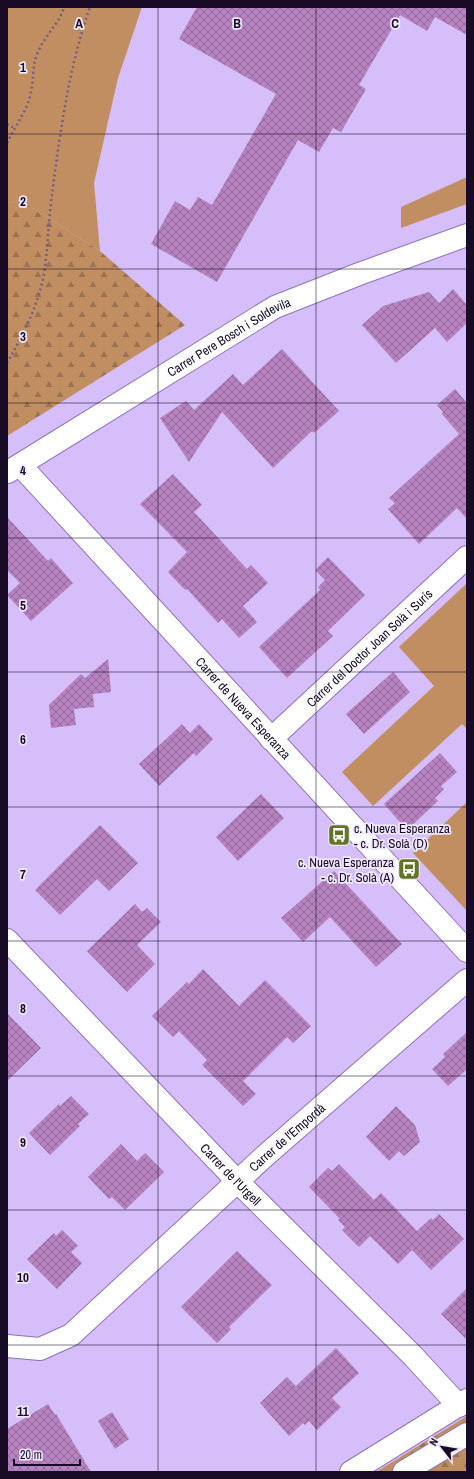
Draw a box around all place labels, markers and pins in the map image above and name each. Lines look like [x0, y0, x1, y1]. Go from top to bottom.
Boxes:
place label: c. Nueva Esperanza - c. Dr. Solà (D) [354, 820, 450, 852]
bus stop icon: c. Nueva Esperanza - c. Dr. Solà (D) [326, 822, 352, 848]
place label: c. Nueva Esperanza - c. Dr. Solà (A) [298, 854, 394, 886]
bus stop icon: c. Nueva Esperanza - c. Dr. Solà (A) [396, 856, 422, 882]

